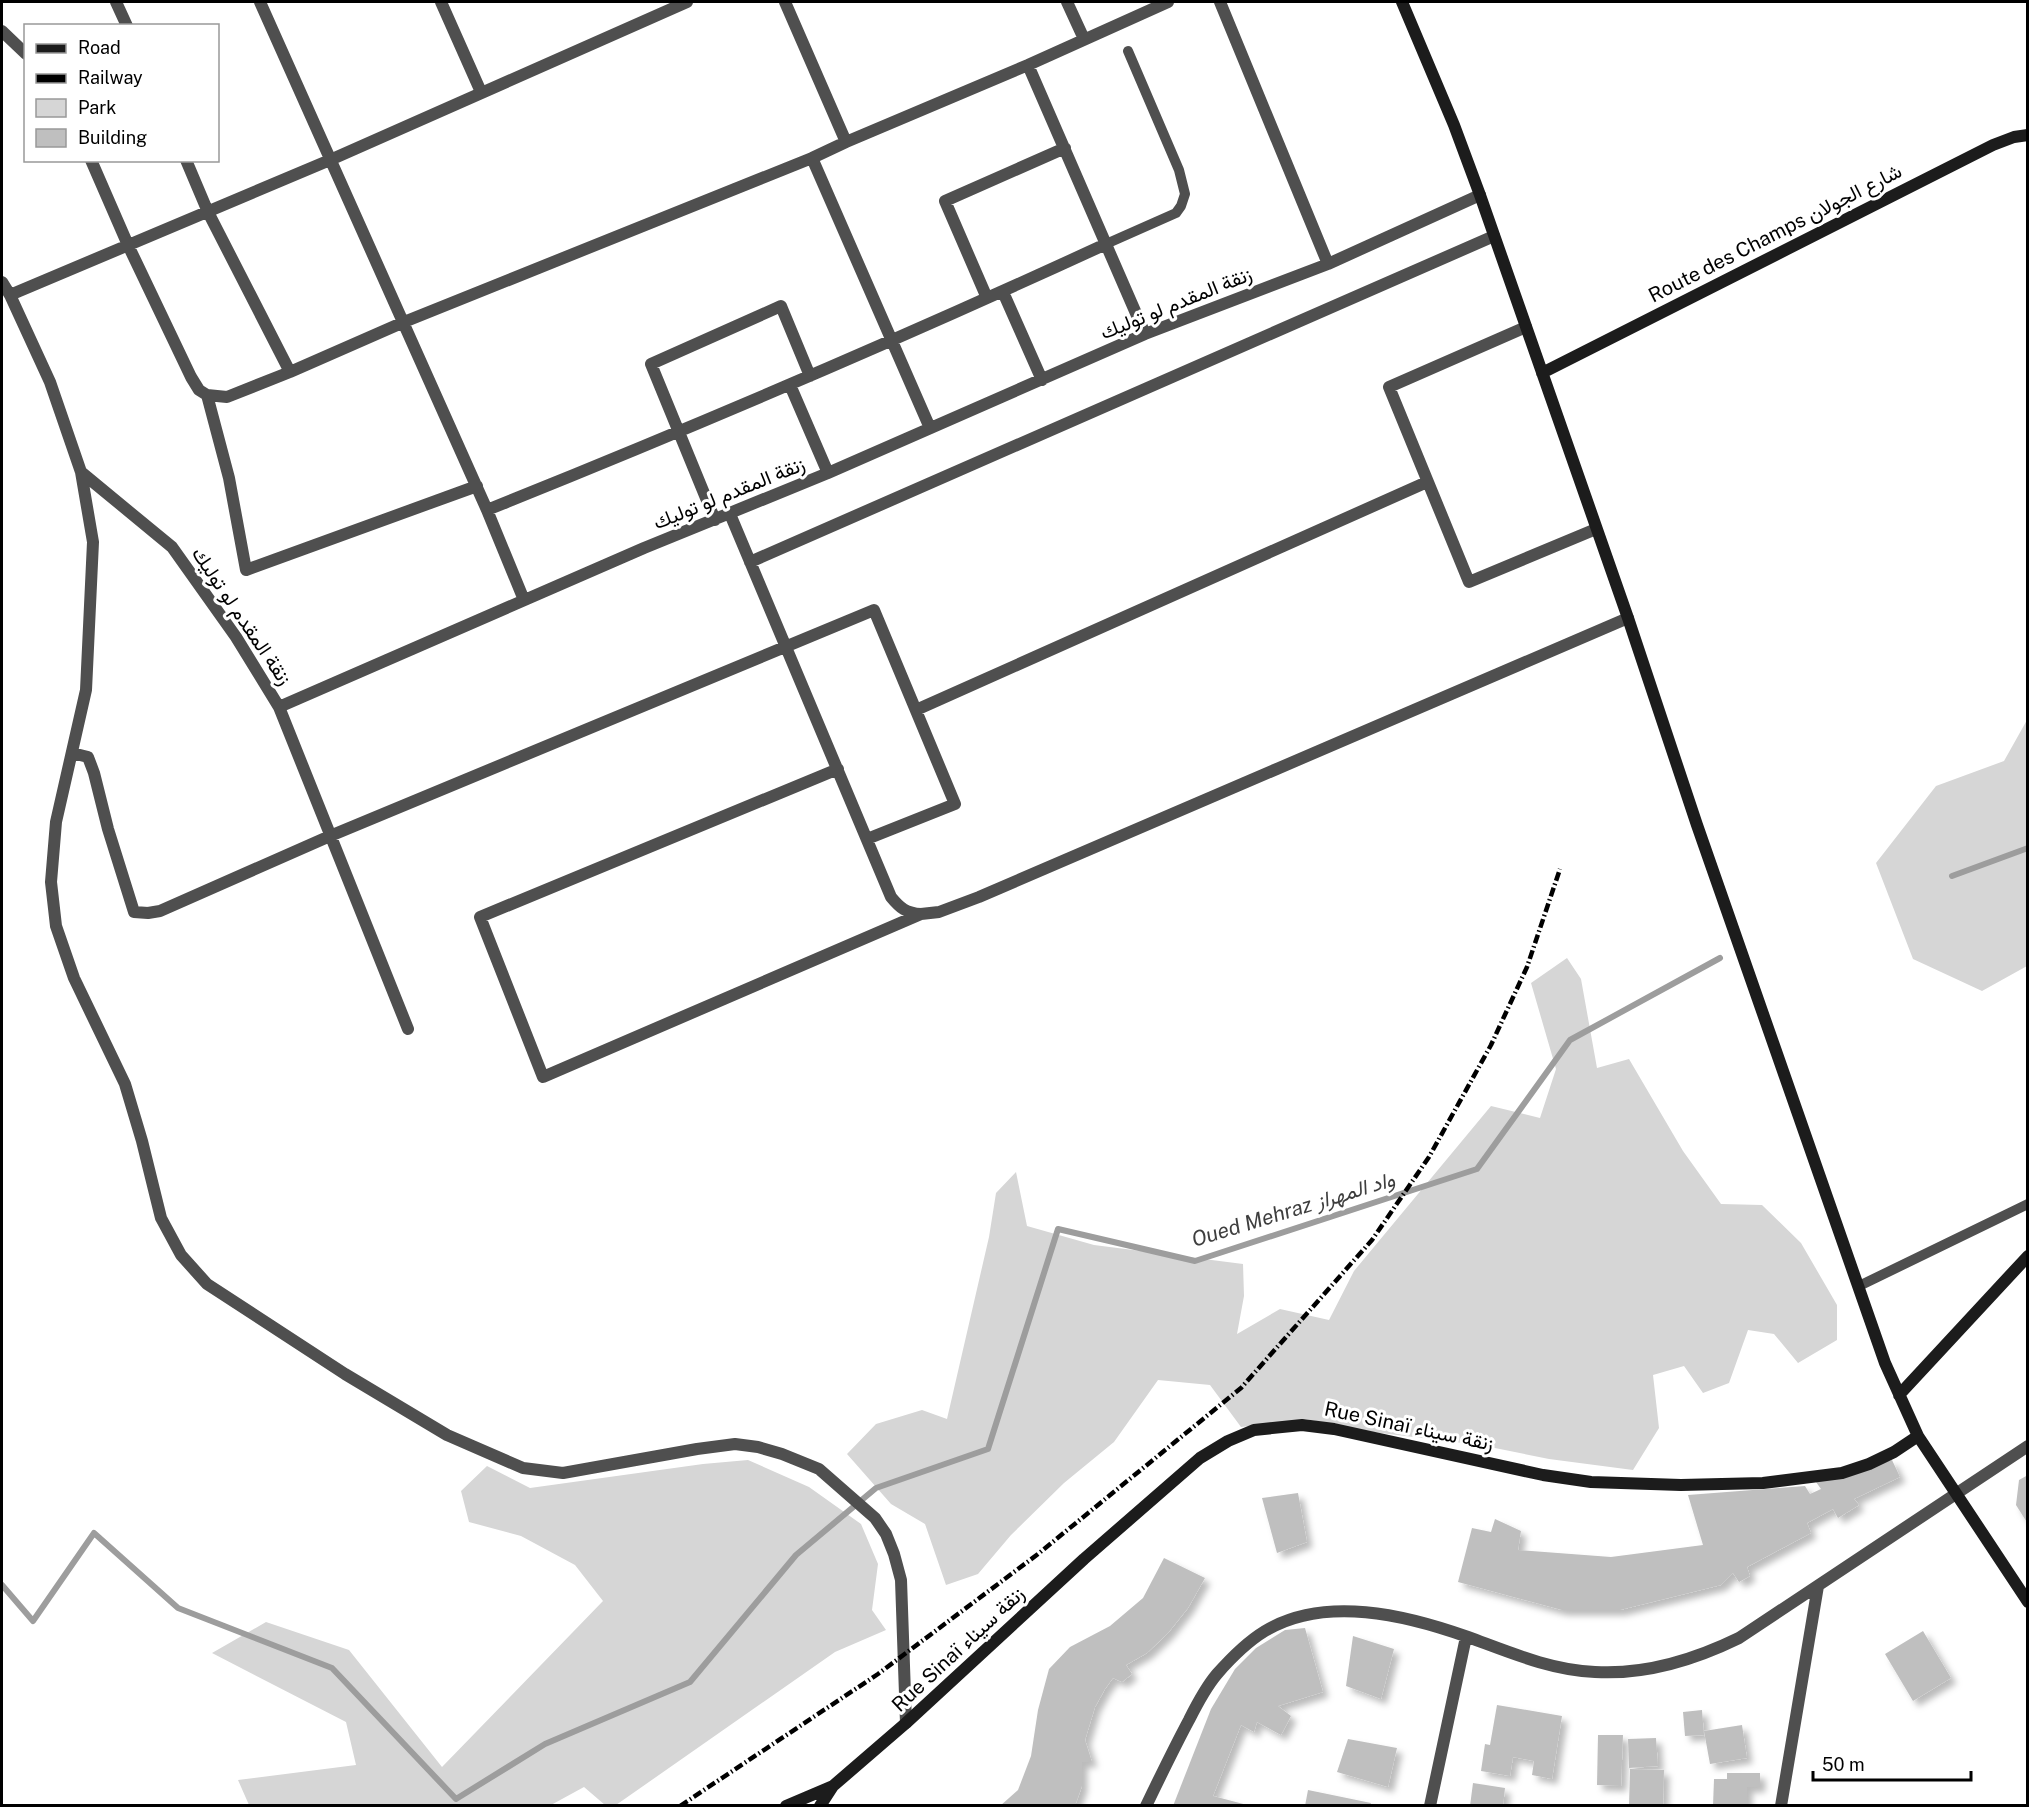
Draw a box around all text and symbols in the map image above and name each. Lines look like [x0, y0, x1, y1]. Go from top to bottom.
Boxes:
legend [24, 24, 219, 162]
text: Road [78, 37, 121, 58]
text: Railway [78, 67, 143, 88]
text: Park [78, 97, 116, 118]
text: Building [78, 127, 147, 148]
street label: Route des Champs شارع الجولان [1644, 159, 1906, 309]
street label: زنقة المقدم لو توليك [1097, 262, 1256, 345]
street label: زنقة المقدم لو توليك [650, 452, 809, 535]
street label: زنقة المقدم لو توليك [186, 542, 297, 690]
water label: Oued Mehraz واد المهراز [1188, 1166, 1399, 1253]
street label: Rue Sinaï زنقة سيناء [1322, 1396, 1496, 1457]
street label: Rue Sinaï زنقة سيناء [887, 1581, 1030, 1717]
scale bar [1813, 1744, 1970, 1782]
text: 50 m [1822, 1754, 1865, 1775]

